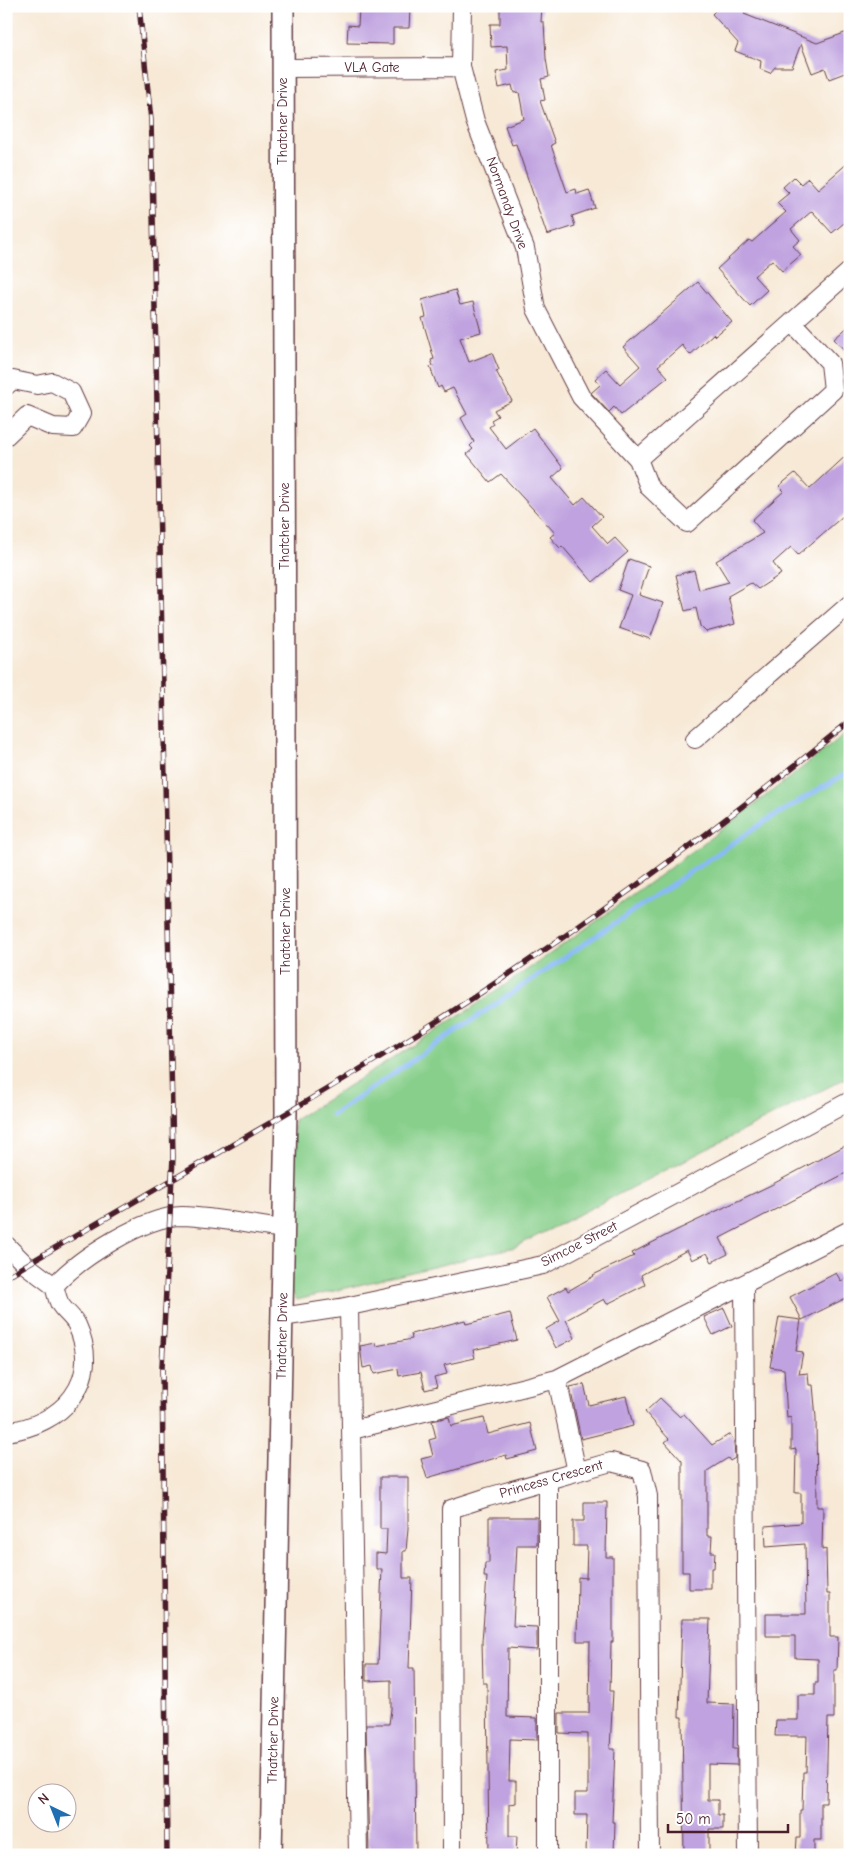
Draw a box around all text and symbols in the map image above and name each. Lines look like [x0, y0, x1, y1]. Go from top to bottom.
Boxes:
street label: VLA Gate [344, 59, 400, 76]
street label: Thatcher Drive [274, 77, 291, 165]
street label: Normandy Drive [482, 154, 532, 252]
street label: Thatcher Drive [276, 482, 293, 570]
street label: Thatcher Drive [277, 887, 294, 975]
street label: Simcoe Street [538, 1217, 621, 1271]
street label: Thatcher Drive [273, 1292, 291, 1380]
street label: Princess Crescent [497, 1456, 606, 1502]
street label: Thatcher Drive [264, 1696, 282, 1784]
north arrow [28, 1784, 78, 1834]
text: N [34, 1790, 53, 1808]
scale bar [668, 1801, 788, 1833]
text: 50 m [676, 1810, 711, 1828]

